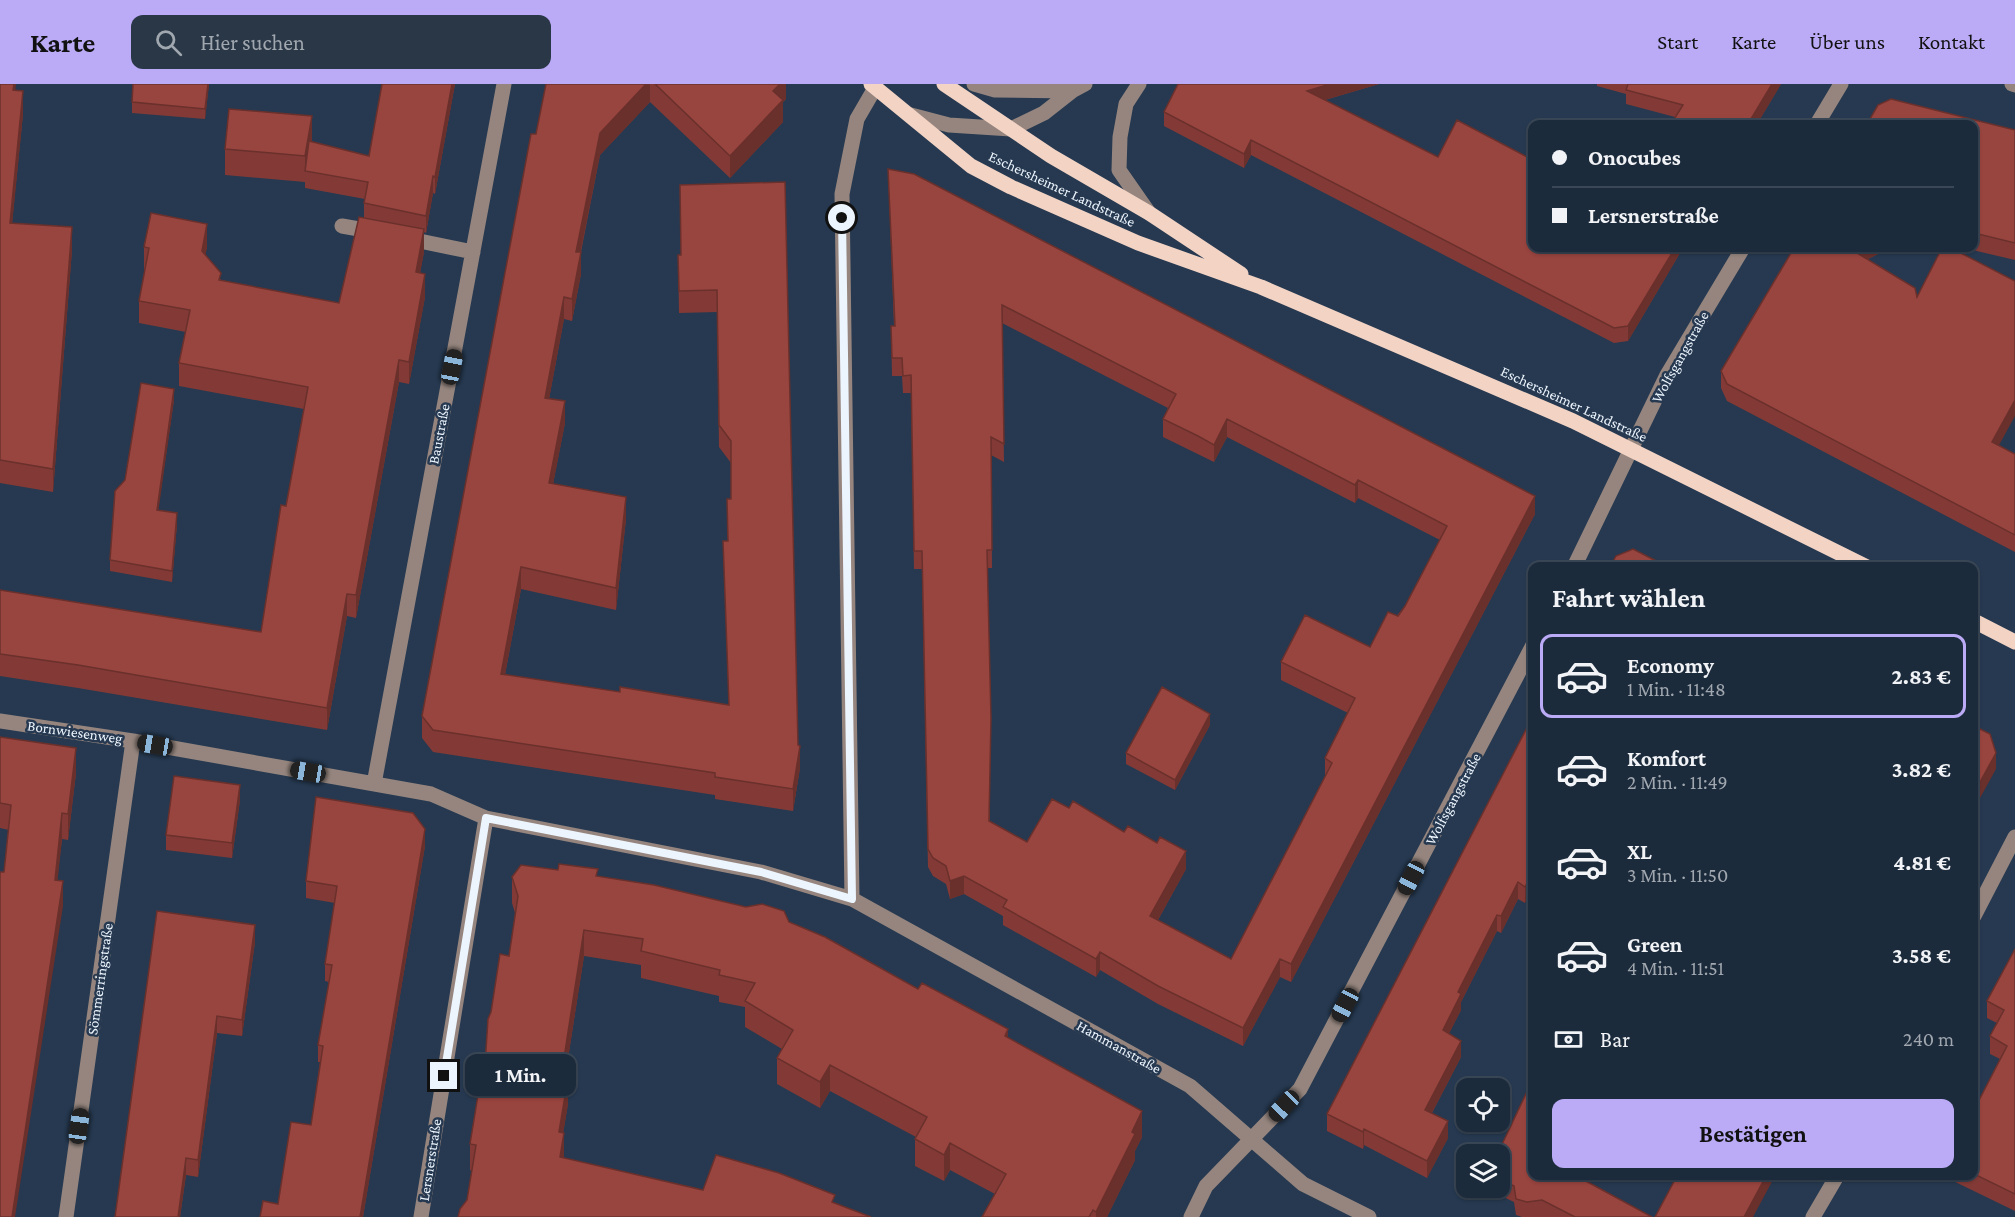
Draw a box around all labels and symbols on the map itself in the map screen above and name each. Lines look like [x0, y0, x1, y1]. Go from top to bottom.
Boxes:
street label: Eschersheimer Landstraße [986, 148, 1138, 230]
route start [828, 204, 855, 231]
street label: Wolfsgangstraße [1648, 308, 1713, 406]
car [440, 348, 464, 386]
street label: Eschersheimer Landstraße [1498, 363, 1650, 445]
street label: Baustraße [425, 402, 453, 465]
street label: Bornwiesenweg [26, 717, 124, 748]
car [136, 733, 174, 757]
street label: Wolfsgangstraße [1422, 750, 1485, 848]
car [289, 760, 327, 784]
car [1395, 858, 1427, 898]
street label: Sömmerringstraße [84, 922, 117, 1036]
car [1329, 985, 1361, 1025]
street label: Hammanstraße [1074, 1017, 1164, 1077]
callout: 1 Min. [465, 1055, 576, 1097]
route end [430, 1062, 457, 1089]
car [1265, 1087, 1303, 1125]
car [68, 1107, 90, 1145]
street label: Lersnerstraße [416, 1117, 444, 1202]

